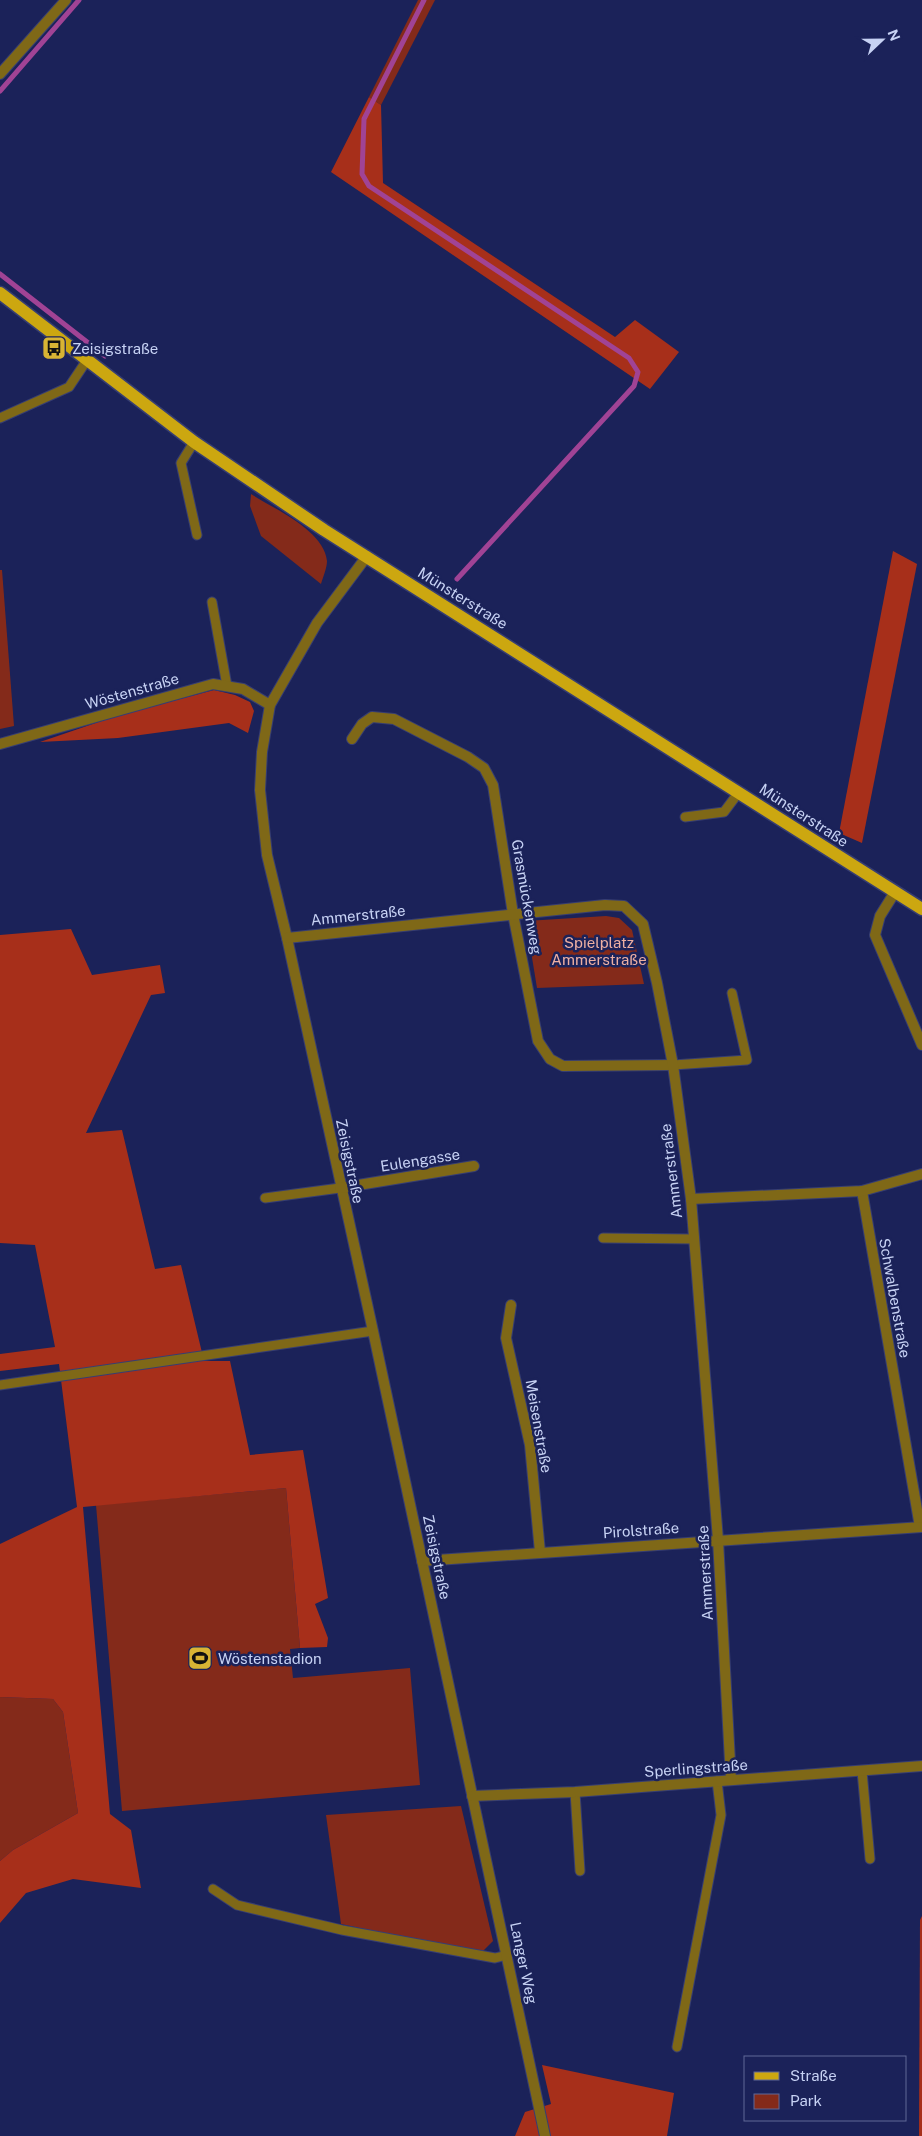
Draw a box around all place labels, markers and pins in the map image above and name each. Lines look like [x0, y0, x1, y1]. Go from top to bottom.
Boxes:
bus stop icon: Zeisigstraße [41, 335, 67, 361]
place label: Zeisigstraße [72, 340, 158, 357]
sports icon: Wöstenstadion [187, 1645, 213, 1671]
place label: Wöstenstadion [218, 1650, 322, 1667]

